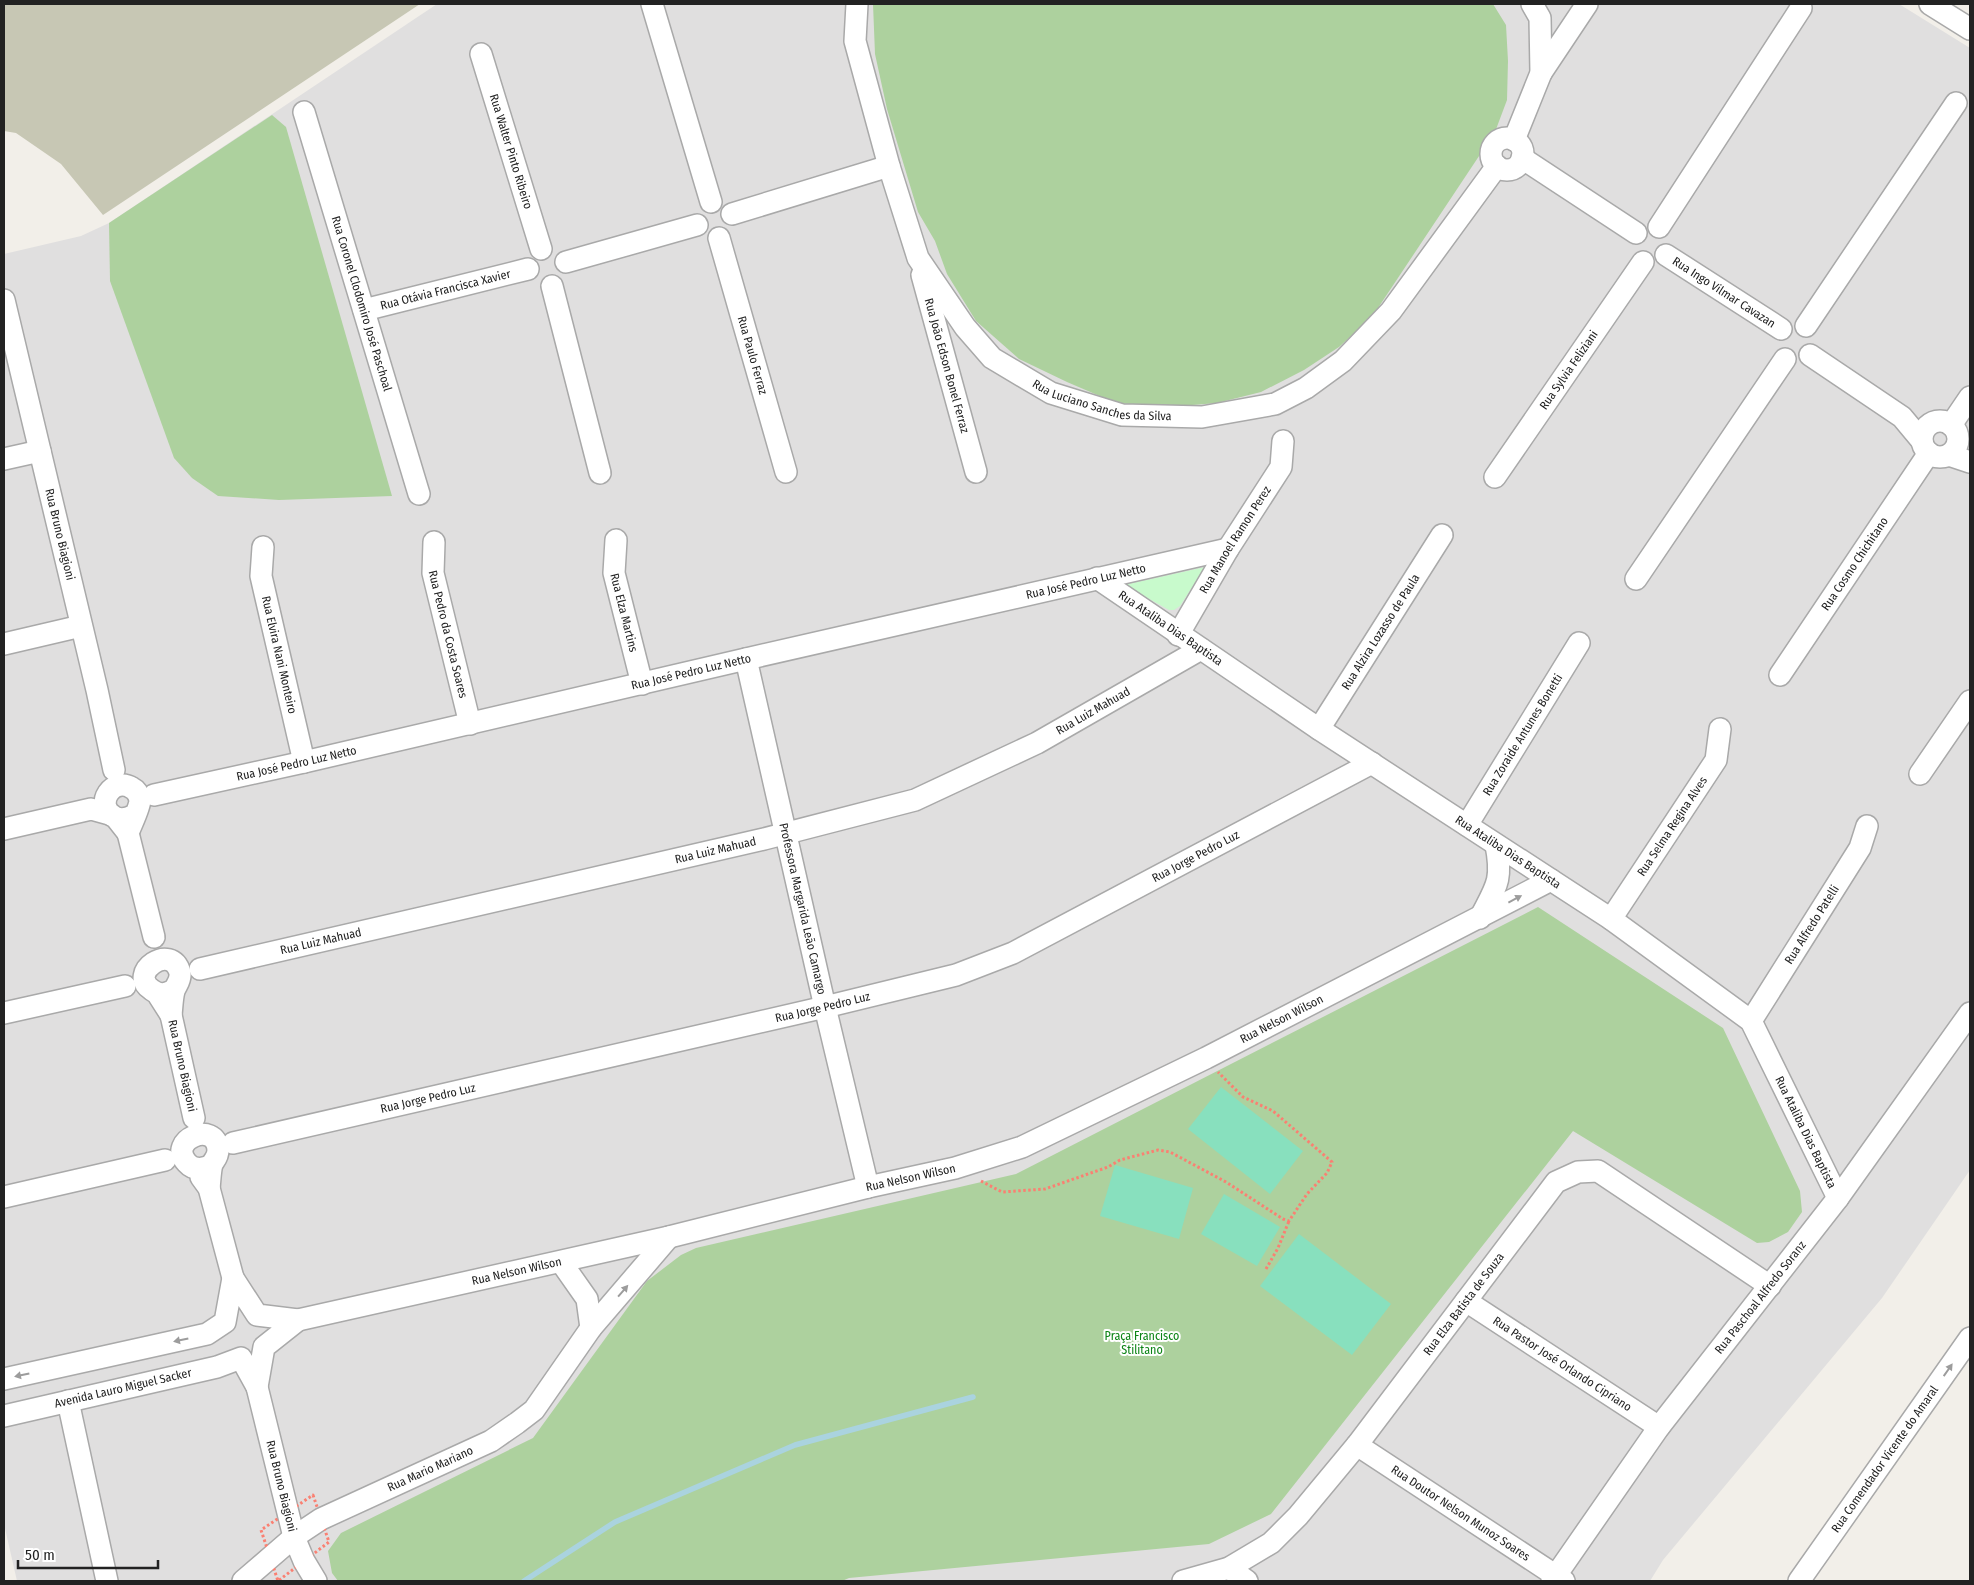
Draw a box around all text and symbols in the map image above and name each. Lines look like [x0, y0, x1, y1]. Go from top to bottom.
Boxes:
street label: Rua Walter Pinto Ribeiro [487, 92, 535, 211]
street label: Rua Coronel Clodomiro José Paschoal [329, 214, 395, 393]
street label: Rua Ingo Vilmar Cavazan [1670, 254, 1778, 331]
street label: Rua Otávia Francisca Xavier [379, 266, 513, 313]
street label: Rua João Edson Bonel Ferraz [922, 297, 972, 435]
street label: Rua Paulo Ferraz [735, 314, 771, 396]
street label: Rua Sylvia Feliziani [1537, 328, 1601, 412]
street label: Rua Luciano Sanches da Silva [1030, 377, 1172, 423]
street label: Rua Manoel Ramon Perez [1197, 483, 1274, 596]
street label: Rua Bruno Biagioni [42, 487, 78, 582]
street label: Rua Cosmo Chichitano [1818, 514, 1891, 613]
street label: Rua José Pedro Luz Netto [1025, 561, 1147, 602]
street label: Rua Pedro da Costa Soares [426, 569, 470, 699]
street label: Rua Alzira Lozasso de Paula [1339, 571, 1423, 692]
street label: Rua Elza Martins [607, 572, 641, 654]
street label: Rua Ataliba Dias Baptista [1116, 588, 1226, 669]
street label: Rua Elvira Nani Monteiro [259, 595, 300, 715]
street label: Rua José Pedro Luz Netto [630, 651, 752, 693]
street label: Rua Zoraide Antunes Bonetti [1480, 671, 1565, 798]
street label: Rua Luiz Mahuad [1054, 684, 1133, 738]
street label: Rua José Pedro Luz Netto [235, 743, 358, 784]
street label: Rua Selma Regina Alves [1634, 774, 1710, 879]
street label: Rua Ataliba Dias Baptista [1453, 813, 1564, 891]
street label: Professora Margarida Leão Camargo [776, 821, 829, 996]
street label: Rua Jorge Pedro Luz [1150, 827, 1242, 885]
street label: Rua Luiz Mahuad [673, 834, 757, 866]
street label: Rua Alfredo Patelli [1782, 882, 1842, 967]
one-way arrow [1508, 895, 1523, 903]
street label: Rua Luiz Mahuad [279, 925, 363, 957]
street label: Rua Jorge Pedro Luz [774, 989, 872, 1025]
street label: Rua Nelson Wilson [1238, 992, 1325, 1046]
street label: Rua Bruno Biagioni [165, 1018, 199, 1113]
street label: Rua Ataliba Dias Baptista [1772, 1074, 1839, 1191]
street label: Rua Jorge Pedro Luz [379, 1080, 477, 1116]
street label: Rua Nelson Wilson [864, 1161, 957, 1194]
street label: Rua Paschoal Alfredo Soranz [1712, 1238, 1809, 1357]
street label: Rua Elza Batista de Souza [1420, 1250, 1507, 1358]
street label: Rua Nelson Wilson [470, 1254, 563, 1288]
one-way arrow [617, 1285, 629, 1297]
street label: Rua Pastor José Orlando Cipriano [1490, 1314, 1634, 1414]
park label: Praça Francisco Stilitano [1105, 1329, 1179, 1357]
one-way arrow [174, 1336, 189, 1344]
one-way arrow [1943, 1363, 1953, 1376]
street label: Avenida Lauro Miguel Sacker [53, 1365, 194, 1411]
one-way arrow [15, 1371, 30, 1379]
street label: Rua Comendador Vicente do Amaral [1828, 1383, 1941, 1535]
street label: Rua Bruno Biagioni [263, 1439, 299, 1533]
street label: Rua Mario Mariano [385, 1443, 475, 1495]
street label: Rua Doutor Nelson Munoz Soares [1389, 1462, 1533, 1564]
scale bar [18, 1538, 158, 1570]
text: 50 m [25, 1546, 55, 1564]

